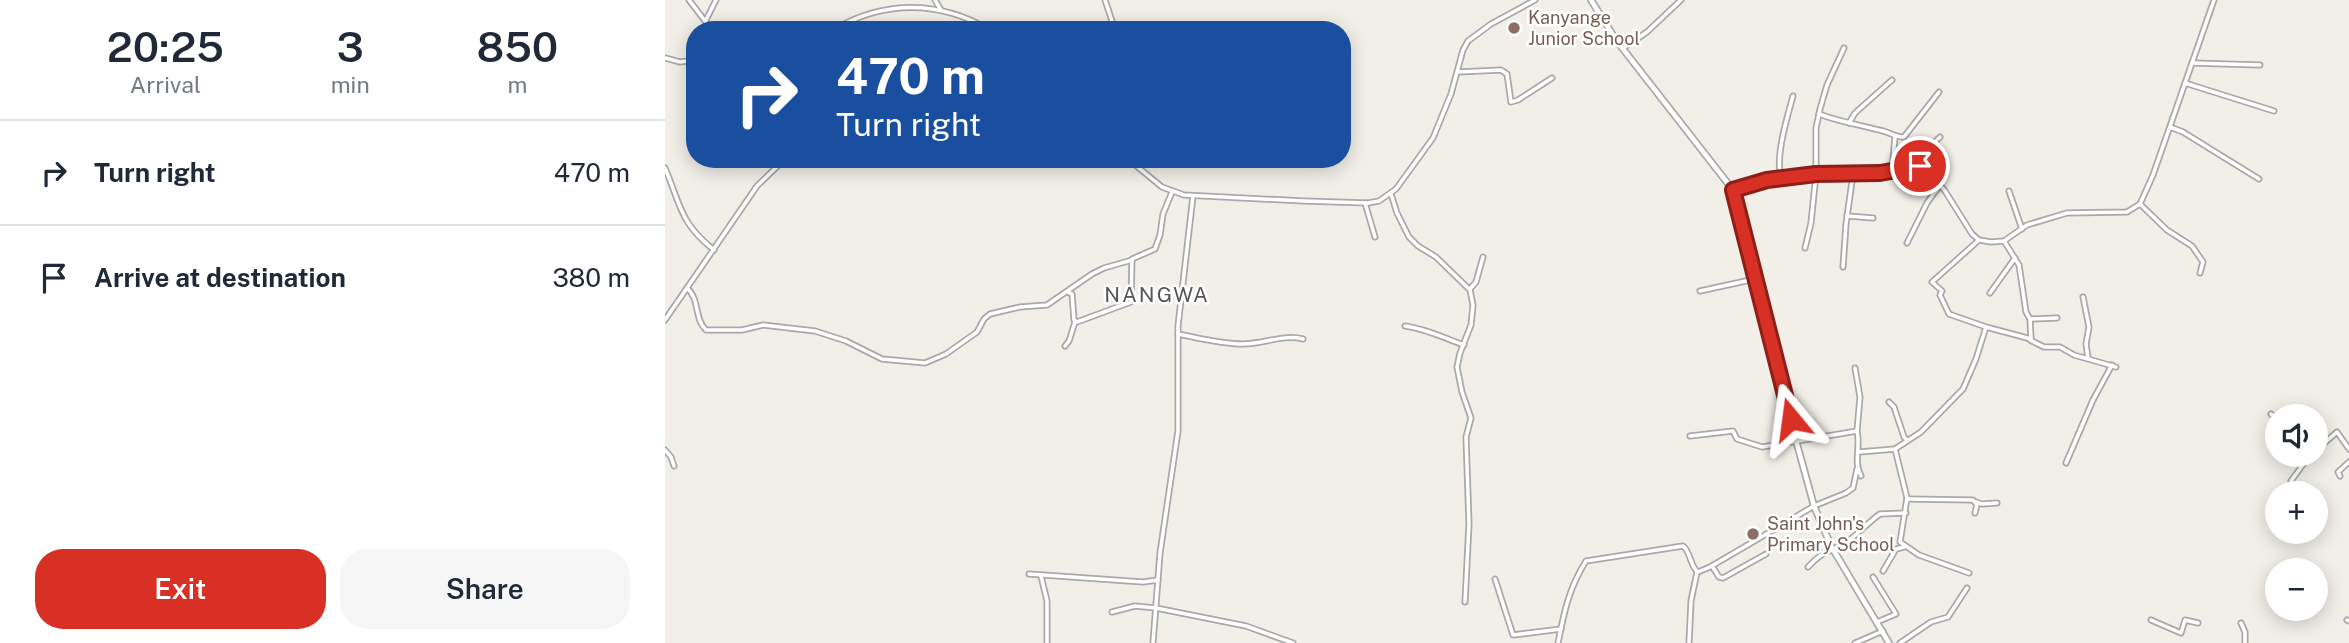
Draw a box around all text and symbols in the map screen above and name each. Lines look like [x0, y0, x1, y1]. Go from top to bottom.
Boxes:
place label: Kanyange Junior School [1528, 7, 1640, 49]
marker: Kanyange Junior School [1506, 20, 1522, 36]
text: 20:25 [107, 22, 224, 71]
text: 3 [337, 22, 364, 71]
text: 850 [476, 22, 558, 71]
text: 470 m [836, 47, 985, 105]
icon: right [721, 49, 812, 140]
text: Arrival [130, 71, 201, 98]
text: min [331, 71, 370, 98]
text: m [507, 71, 527, 98]
text: Turn right [836, 106, 981, 143]
pin [1890, 136, 1950, 196]
icon: arrive [1901, 147, 1939, 185]
icon: right [35, 154, 73, 192]
text: Turn right [94, 157, 216, 188]
text: 470 m [554, 157, 630, 188]
icon: arrive [35, 259, 73, 297]
text: Arrive at destination [94, 262, 346, 293]
text: 380 m [552, 262, 630, 293]
district label: NANGWA [1104, 282, 1210, 307]
position arrow [1754, 382, 1828, 456]
map controls [2265, 404, 2328, 621]
button: sound [2265, 404, 2328, 467]
button: + [2265, 481, 2328, 544]
place label: Saint John's Primary School [1767, 513, 1895, 555]
marker: Saint John's Primary School [1745, 526, 1761, 542]
button: Exit [35, 549, 326, 629]
button: Share [340, 549, 630, 629]
button: − [2265, 558, 2328, 621]

